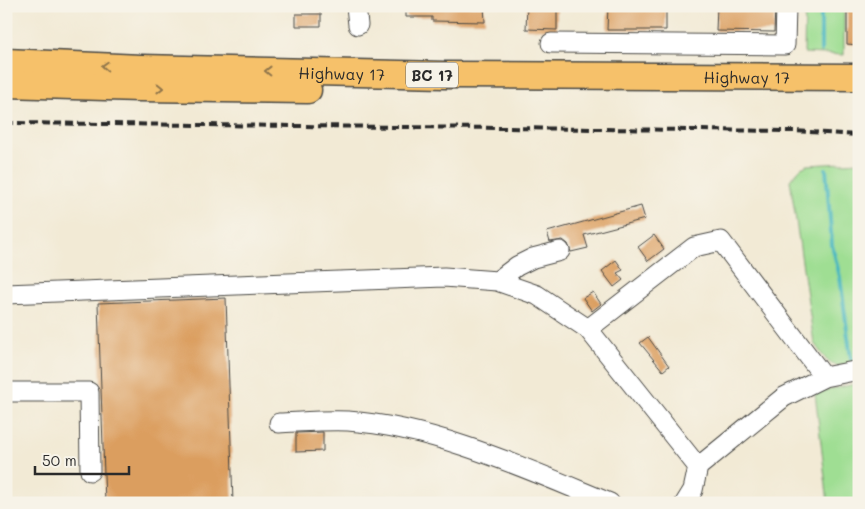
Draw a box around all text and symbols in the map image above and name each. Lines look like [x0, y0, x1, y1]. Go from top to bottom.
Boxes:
one-way arrow [101, 61, 109, 72]
street label: Highway 17 [298, 61, 385, 84]
road number: BC 17 [406, 62, 458, 88]
one-way arrow [263, 66, 271, 76]
street label: Highway 17 [703, 66, 790, 87]
one-way arrow [156, 83, 164, 93]
scale bar [35, 444, 129, 476]
text: 50 m [42, 450, 77, 470]

